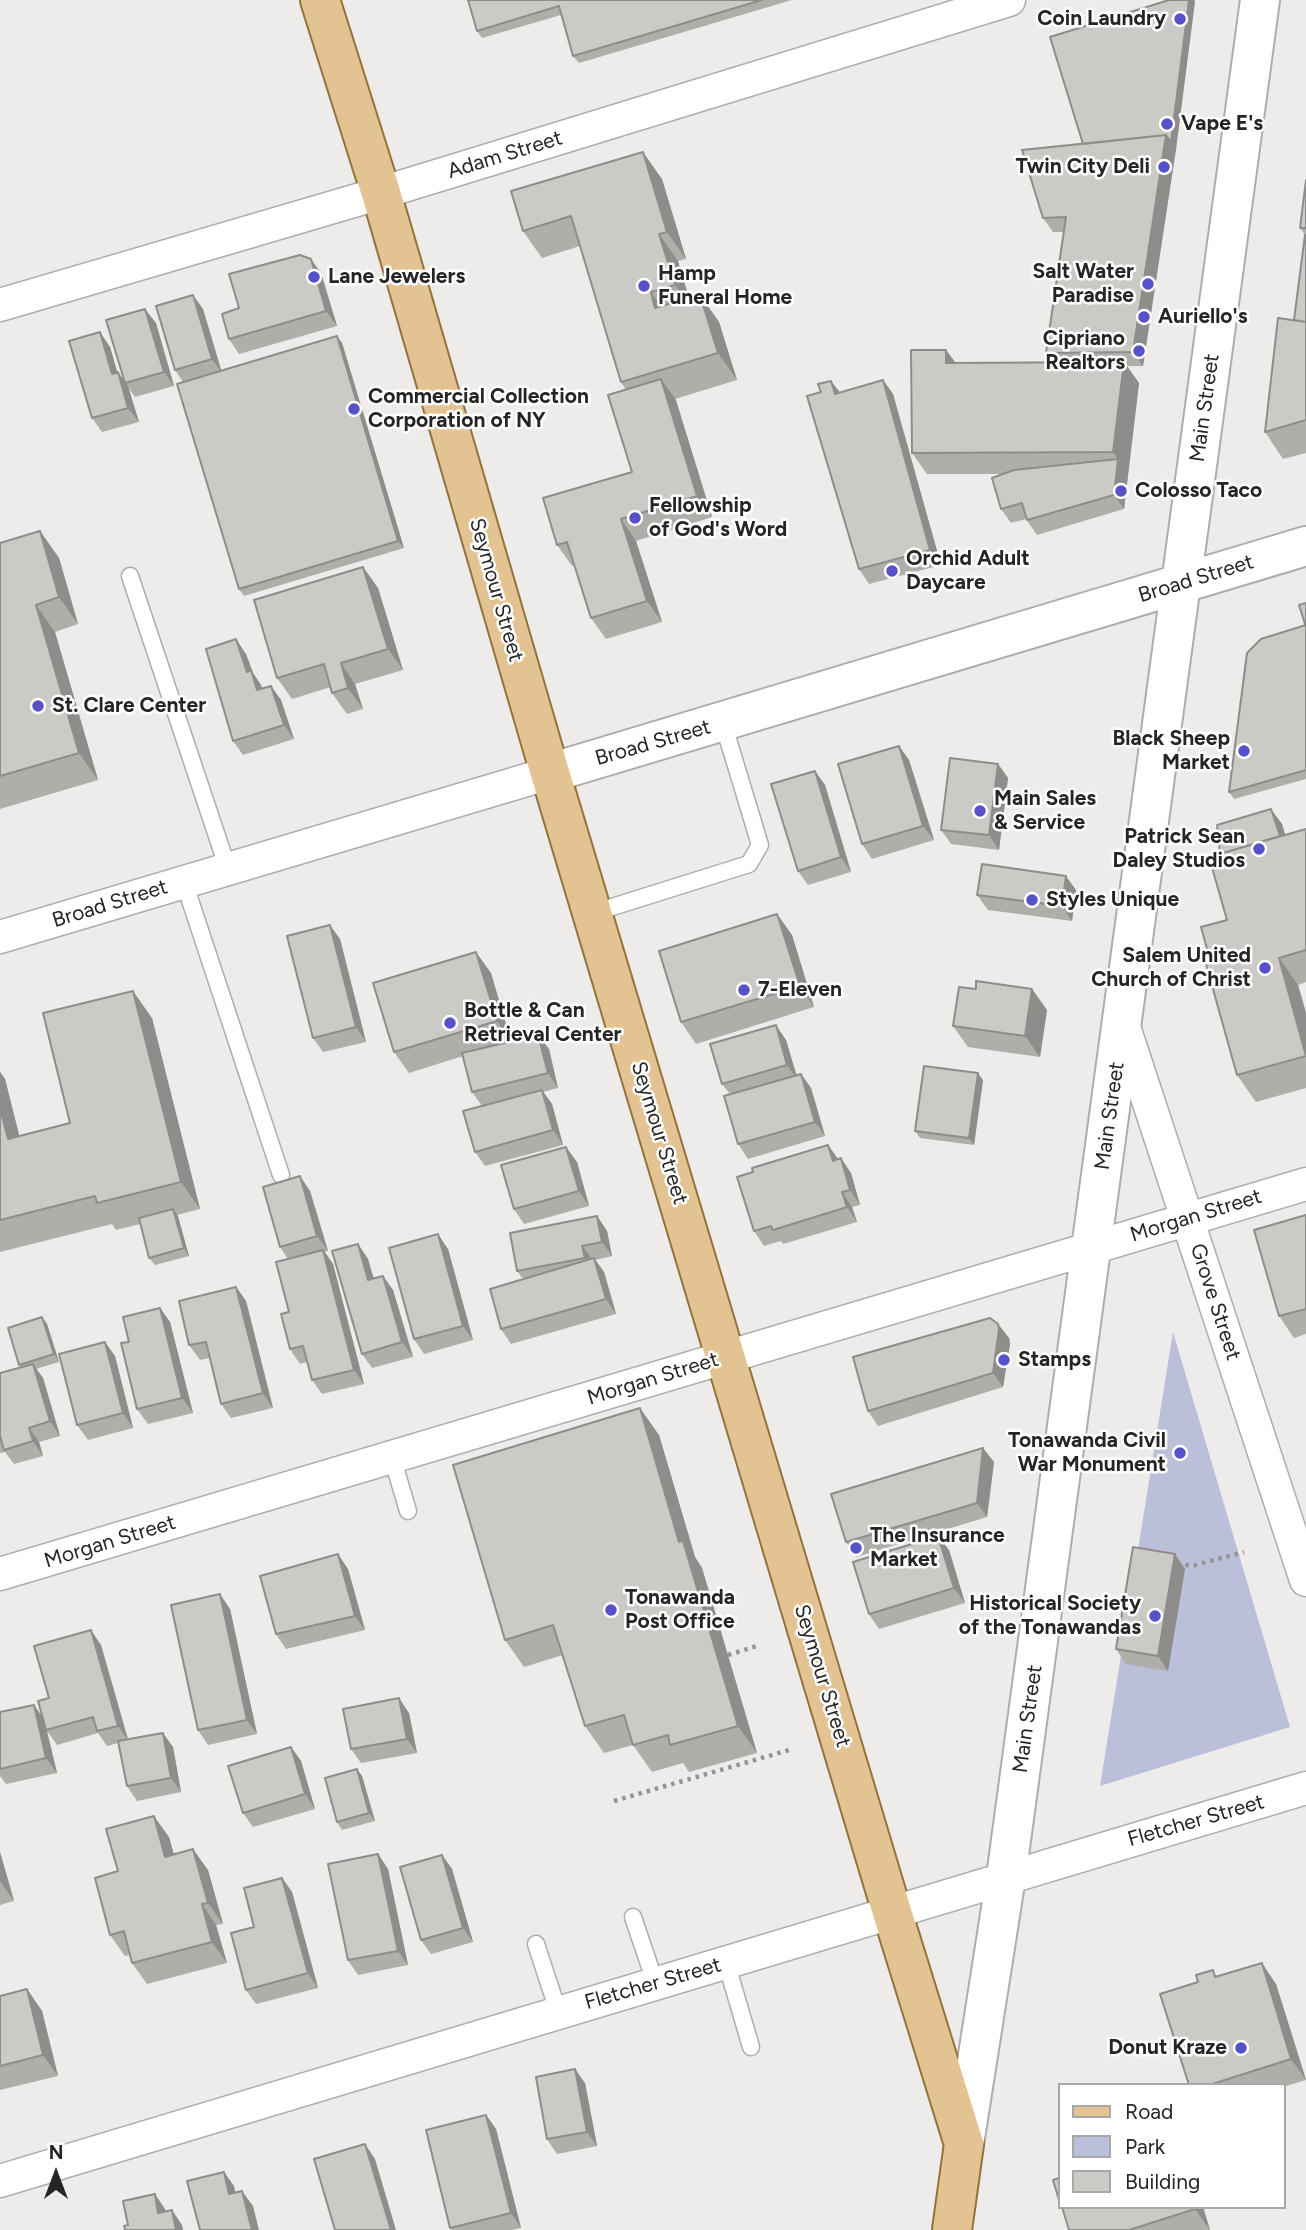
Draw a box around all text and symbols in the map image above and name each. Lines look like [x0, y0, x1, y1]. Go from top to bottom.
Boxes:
place label: Coin Laundry [1037, 6, 1166, 32]
marker: Coin Laundry [1172, 11, 1188, 27]
place label: Vape E's [1181, 111, 1263, 137]
marker: Vape E's [1159, 116, 1175, 132]
street label: Adam Street [444, 126, 566, 184]
place label: Twin City Deli [1015, 154, 1150, 180]
marker: Twin City Deli [1156, 159, 1172, 175]
place label: Salt Water Paradise [1033, 259, 1134, 309]
place label: Hamp Funeral Home [658, 261, 792, 311]
place label: Lane Jewelers [328, 264, 465, 290]
marker: Lane Jewelers [306, 269, 322, 285]
marker: Salt Water Paradise [1140, 276, 1156, 292]
marker: Hamp Funeral Home [636, 278, 652, 294]
place label: Auriello's [1158, 304, 1247, 330]
marker: Auriello's [1136, 309, 1152, 325]
place label: Cipriano Realtors [1043, 326, 1125, 376]
marker: Cipriano Realtors [1131, 343, 1147, 359]
street label: Main Street [1185, 352, 1225, 464]
place label: Commercial Collection Corporation of NY [368, 384, 589, 434]
marker: Commercial Collection Corporation of NY [346, 401, 362, 417]
place label: Colosso Taco [1135, 478, 1262, 504]
marker: Colosso Taco [1113, 483, 1129, 499]
place label: Fellowship of God's Word [649, 493, 787, 543]
marker: Fellowship of God's Word [627, 510, 643, 526]
street label: Seymour Street [463, 515, 529, 665]
place label: Orchid Adult Daycare [906, 546, 1030, 596]
street label: Broad Street [1135, 550, 1257, 608]
marker: Orchid Adult Daycare [884, 563, 900, 579]
place label: St. Clare Center [52, 693, 206, 719]
marker: St. Clare Center [30, 698, 46, 714]
street label: Broad Street [592, 714, 714, 772]
place label: Black Sheep Market [1112, 726, 1230, 776]
marker: Black Sheep Market [1236, 743, 1252, 759]
place label: Main Sales & Service [994, 786, 1096, 836]
marker: Main Sales & Service [972, 803, 988, 819]
place label: Patrick Sean Daley Studios [1113, 824, 1245, 874]
marker: Patrick Sean Daley Studios [1251, 841, 1267, 857]
street label: Broad Street [49, 875, 171, 933]
place label: Styles Unique [1046, 887, 1179, 913]
marker: Styles Unique [1024, 892, 1040, 908]
place label: Salem United Church of Christ [1091, 943, 1251, 993]
marker: Salem United Church of Christ [1257, 960, 1273, 976]
place label: 7-Eleven [758, 977, 842, 1003]
marker: 7-Eleven [736, 982, 752, 998]
place label: Bottle & Can Retrieval Center [464, 998, 622, 1048]
marker: Bottle & Can Retrieval Center [442, 1015, 458, 1031]
street label: Seymour Street [625, 1059, 693, 1207]
street label: Main Street [1090, 1060, 1130, 1172]
street label: Morgan Street [1127, 1184, 1265, 1248]
street label: Grove Street [1184, 1241, 1246, 1363]
street label: Morgan Street [584, 1347, 722, 1411]
place label: Stamps [1018, 1347, 1091, 1373]
marker: Stamps [996, 1352, 1012, 1368]
place label: Tonawanda Civil War Monument [1008, 1428, 1166, 1478]
marker: Tonawanda Civil War Monument [1172, 1445, 1188, 1461]
street label: Morgan Street [41, 1510, 179, 1574]
place label: The Insurance Market [870, 1523, 1005, 1573]
marker: The Insurance Market [848, 1540, 864, 1556]
place label: Tonawanda Post Office [625, 1585, 735, 1635]
place label: Historical Society of the Tonawandas [959, 1591, 1141, 1641]
marker: Tonawanda Post Office [603, 1602, 619, 1618]
street label: Seymour Street [788, 1602, 856, 1750]
marker: Historical Society of the Tonawandas [1147, 1608, 1163, 1624]
street label: Main Street [1008, 1663, 1048, 1775]
street label: Fletcher Street [1125, 1789, 1267, 1853]
street label: Fletcher Street [582, 1952, 724, 2016]
place label: Donut Kraze [1108, 2035, 1227, 2061]
marker: Donut Kraze [1233, 2040, 1249, 2056]
legend [1058, 2083, 1285, 2209]
text: Road [1125, 2099, 1173, 2124]
text: Park [1125, 2134, 1165, 2159]
north arrow [21, 2139, 91, 2209]
text: N [49, 2141, 63, 2164]
text: Building [1125, 2169, 1200, 2194]

